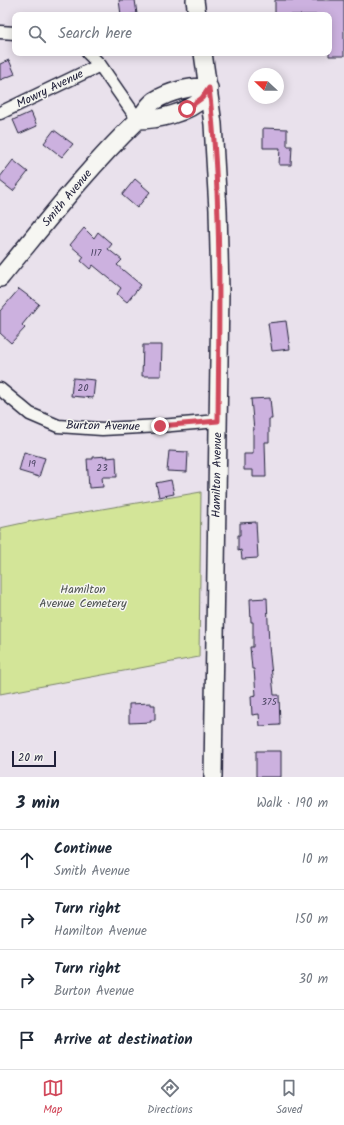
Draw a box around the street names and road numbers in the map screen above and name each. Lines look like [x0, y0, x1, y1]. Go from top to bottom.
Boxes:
street label: Mowry Avenue [13, 64, 87, 113]
street label: Smith Avenue [37, 165, 97, 231]
street label: Burton Avenue [66, 416, 141, 436]
street label: Hamilton Avenue [207, 431, 227, 518]

